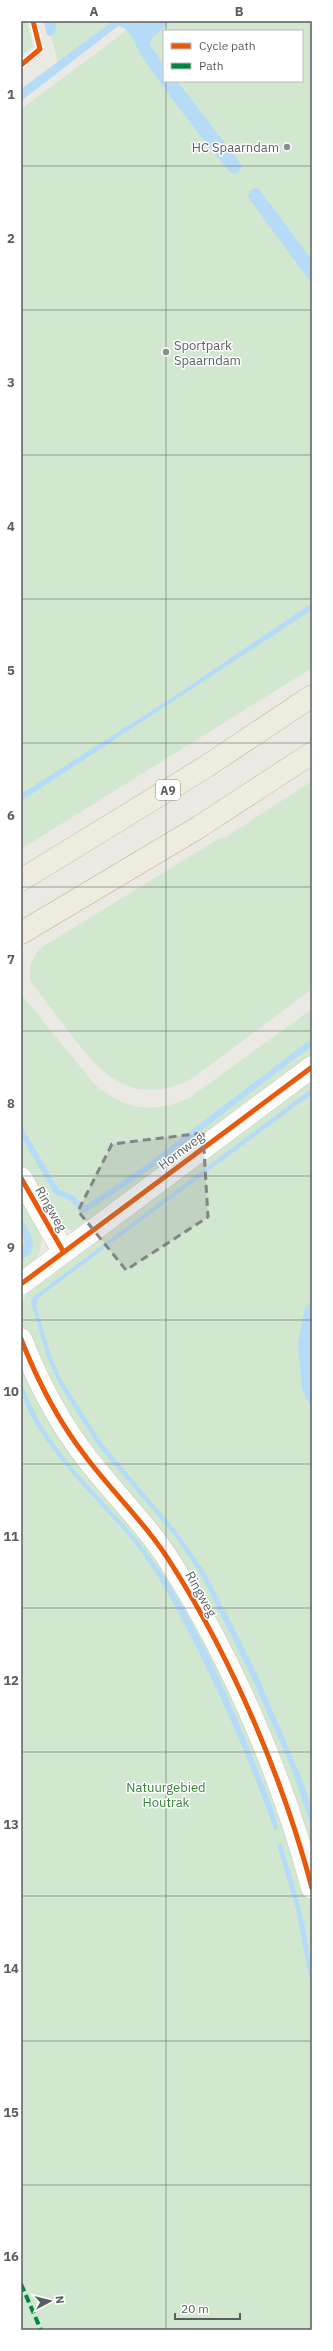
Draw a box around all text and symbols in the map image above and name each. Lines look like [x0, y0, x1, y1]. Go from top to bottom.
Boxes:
text: A [90, 3, 99, 20]
text: B [235, 3, 244, 20]
legend [163, 30, 303, 82]
text: Cycle path [199, 38, 256, 53]
text: Path [199, 58, 224, 73]
text: 1 [7, 86, 15, 103]
place label: HC Spaarndam [192, 139, 279, 156]
marker: HC Spaarndam [282, 142, 292, 152]
text: 2 [7, 230, 15, 247]
place label: Sportpark Spaarndam [174, 337, 241, 369]
marker: Sportpark Spaarndam [161, 347, 171, 357]
text: 3 [7, 374, 15, 391]
text: 4 [7, 518, 15, 535]
text: 5 [7, 662, 15, 679]
road number: A9 [156, 780, 180, 800]
text: 6 [7, 807, 15, 824]
text: 7 [7, 951, 15, 968]
text: 8 [7, 1095, 15, 1112]
street label: Hornweg [155, 1128, 207, 1174]
street label: Ringweg [31, 1183, 71, 1235]
text: 9 [7, 1239, 15, 1256]
text: 10 [3, 1383, 19, 1400]
text: 11 [3, 1528, 19, 1545]
street label: Ringweg [181, 1568, 221, 1620]
text: 12 [3, 1672, 19, 1689]
park label: Natuurgebied Houtrak [126, 1779, 206, 1811]
text: 13 [3, 1816, 19, 1833]
text: 14 [3, 1960, 19, 1977]
text: 15 [3, 2104, 19, 2121]
text: 16 [3, 2248, 19, 2265]
north arrow [30, 2281, 70, 2321]
text: N [52, 2295, 67, 2305]
scale bar [175, 2295, 240, 2321]
text: 20 m [181, 2301, 209, 2316]

